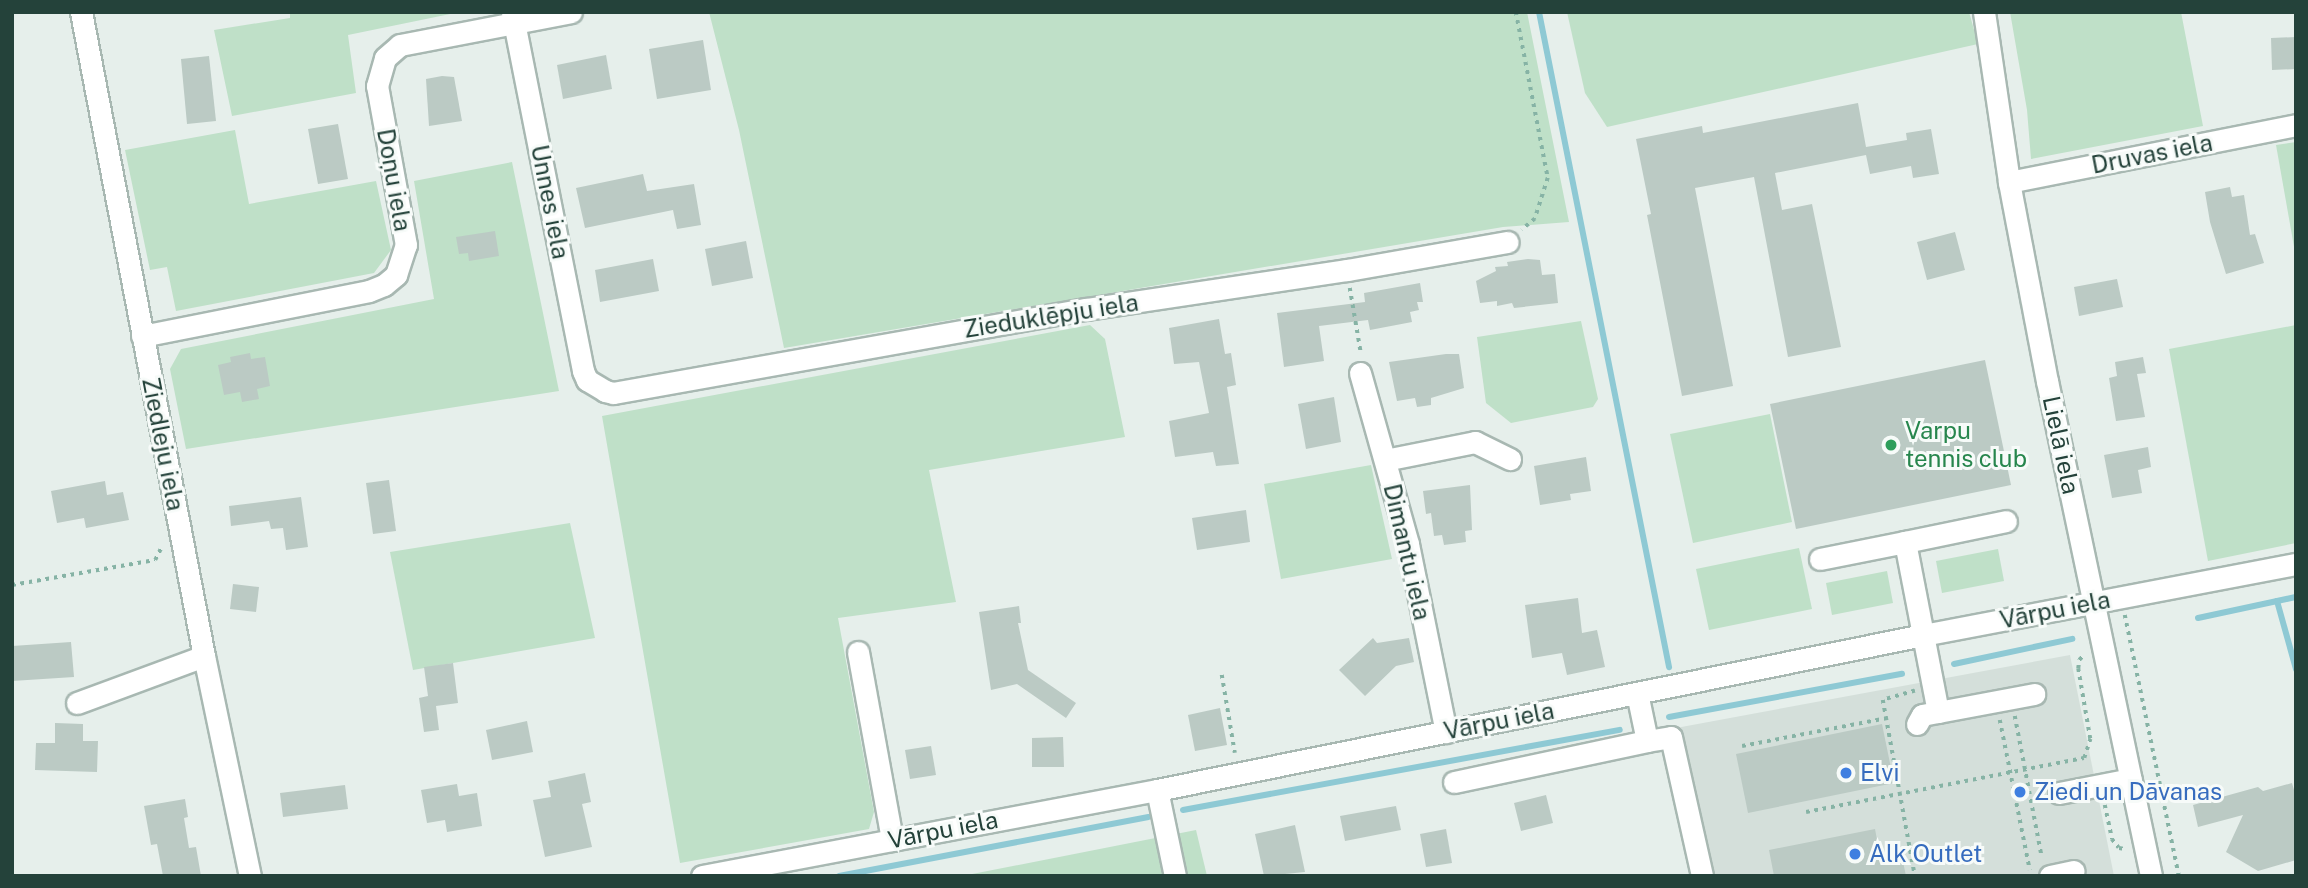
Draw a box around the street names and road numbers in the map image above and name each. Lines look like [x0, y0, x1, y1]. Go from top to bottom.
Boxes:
street label: Doņu iela [371, 126, 417, 234]
street label: Druvas iela [2089, 128, 2215, 180]
street label: Unnes iela [525, 142, 575, 262]
street label: Zieduklēpju iela [961, 288, 1141, 344]
street label: Ziedleju iela [136, 375, 190, 513]
street label: Lielā iela [2037, 393, 2085, 497]
street label: Dimantu iela [1377, 481, 1437, 623]
street label: Vārpu iela [1997, 585, 2113, 635]
street label: Vārpu iela [1441, 696, 1557, 746]
street label: Vārpu iela [885, 805, 1001, 855]

